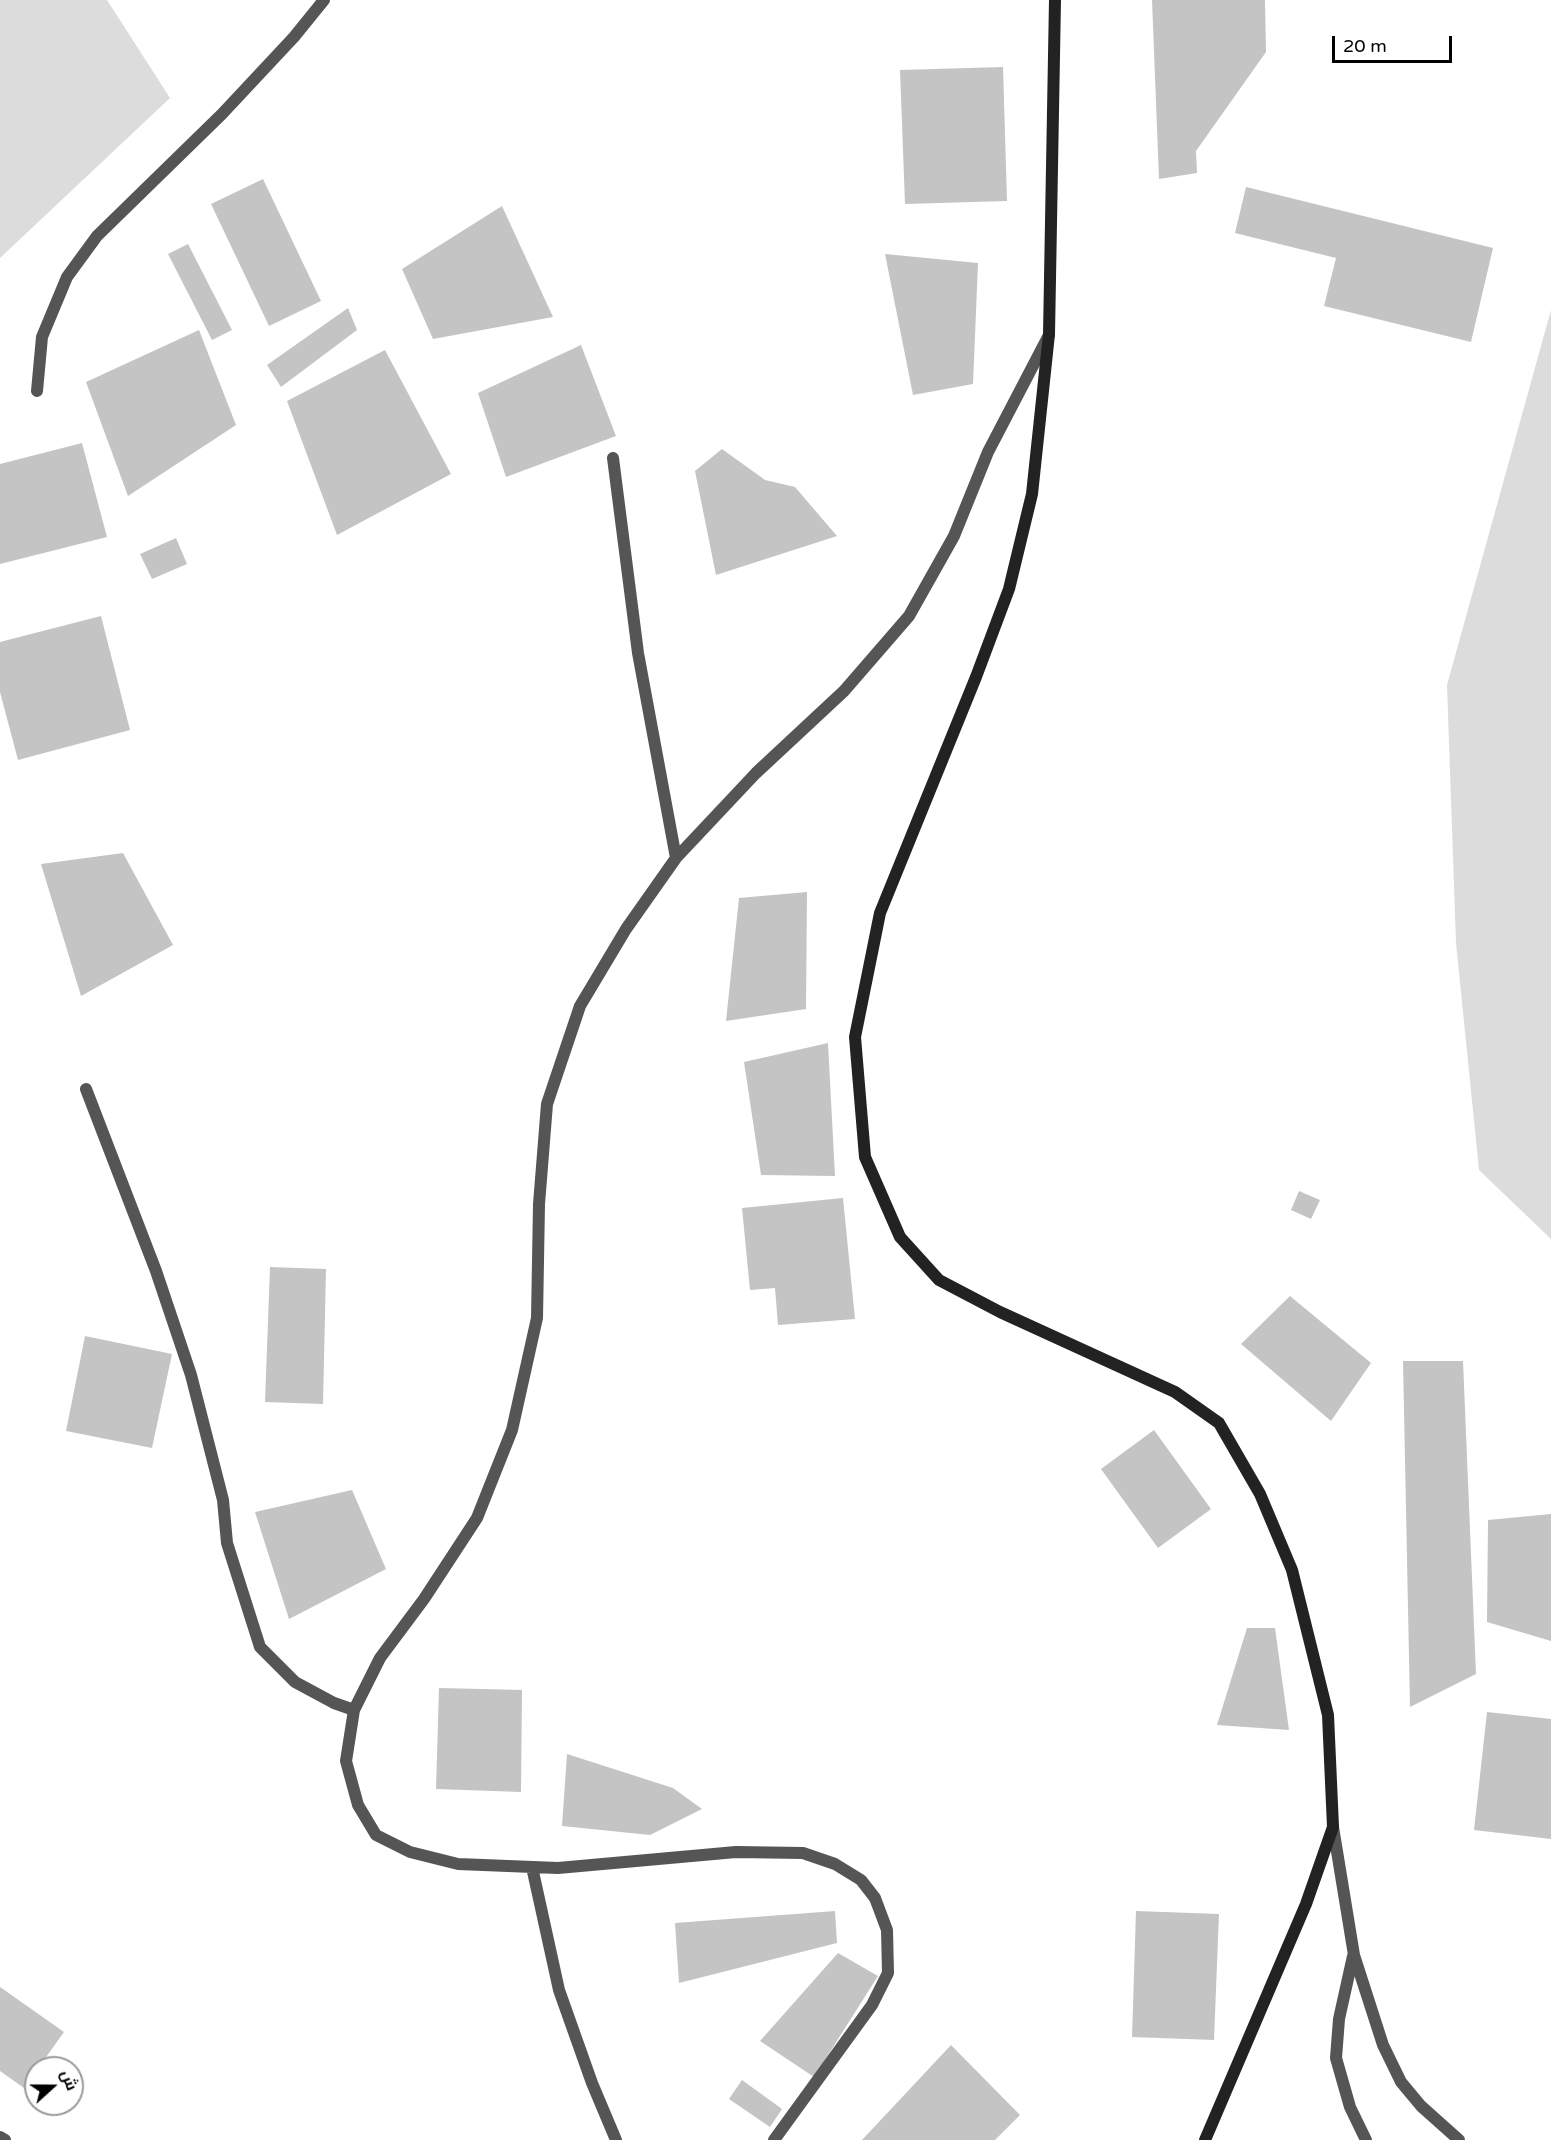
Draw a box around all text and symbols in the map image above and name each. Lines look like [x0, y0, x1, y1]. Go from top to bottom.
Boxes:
scale bar [1335, 24, 1455, 62]
text: 20 m [1343, 35, 1387, 57]
north arrow [24, 2056, 84, 2116]
text: ش [56, 2067, 82, 2093]

